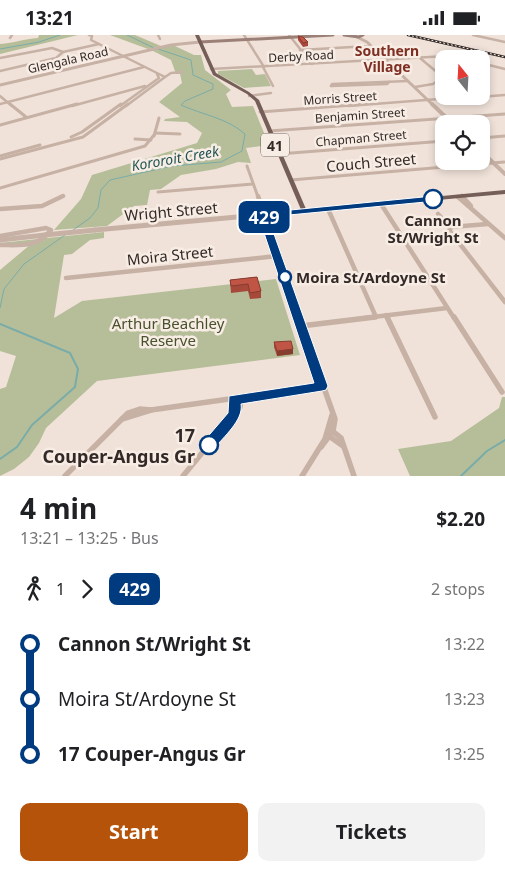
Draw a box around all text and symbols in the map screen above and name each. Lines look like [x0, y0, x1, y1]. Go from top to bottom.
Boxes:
text: 13:21 [25, 5, 74, 31]
district label: Southern Village [355, 41, 419, 76]
street label: Glengala Road [26, 43, 110, 77]
street label: Derby Road [268, 46, 334, 66]
north arrow [435, 50, 490, 105]
map controls [435, 50, 490, 170]
street label: Morris Street [303, 87, 378, 109]
street label: Benjamin Street [314, 103, 406, 127]
button: locate [435, 115, 490, 170]
street label: Chapman Street [315, 126, 408, 150]
road number: 41 [261, 133, 289, 157]
water label: Kororoit Creek [130, 141, 221, 175]
street label: Couch Street [325, 148, 417, 176]
marker: Cannon St/Wright St [423, 189, 443, 209]
street label: Wright Street [124, 197, 219, 225]
line badge: 429 [235, 201, 293, 233]
text: 429 [249, 205, 279, 229]
place label: Cannon St/Wright St [388, 210, 479, 247]
street label: Moira Street [126, 240, 215, 269]
place label: Moira St/Ardoyne St [296, 267, 446, 287]
marker: Moira St/Ardoyne St [278, 270, 292, 284]
park label: Arthur Beachley Reserve [112, 313, 225, 350]
place label: 17 Couper-Angus Gr [43, 423, 195, 468]
marker: 17 Couper-Angus Gr [199, 435, 219, 455]
text: 4 min [20, 489, 97, 527]
text: $2.20 [436, 506, 485, 532]
text: 13:21 – 13:25 · Bus [20, 527, 159, 549]
icon: walk [20, 575, 48, 603]
icon: forward [73, 575, 101, 603]
text: 429 [119, 577, 150, 601]
text: 1 [56, 578, 65, 600]
text: 2 stops [431, 578, 485, 600]
text: Cannon St/Wright St [58, 631, 251, 657]
text: 13:22 [444, 633, 485, 655]
text: Moira St/Ardoyne St [58, 686, 236, 712]
text: 13:23 [444, 688, 485, 710]
text: 17 Couper-Angus Gr [58, 741, 246, 767]
text: 13:25 [444, 743, 485, 765]
button: Start [20, 803, 248, 861]
button: Tickets [258, 803, 485, 861]

